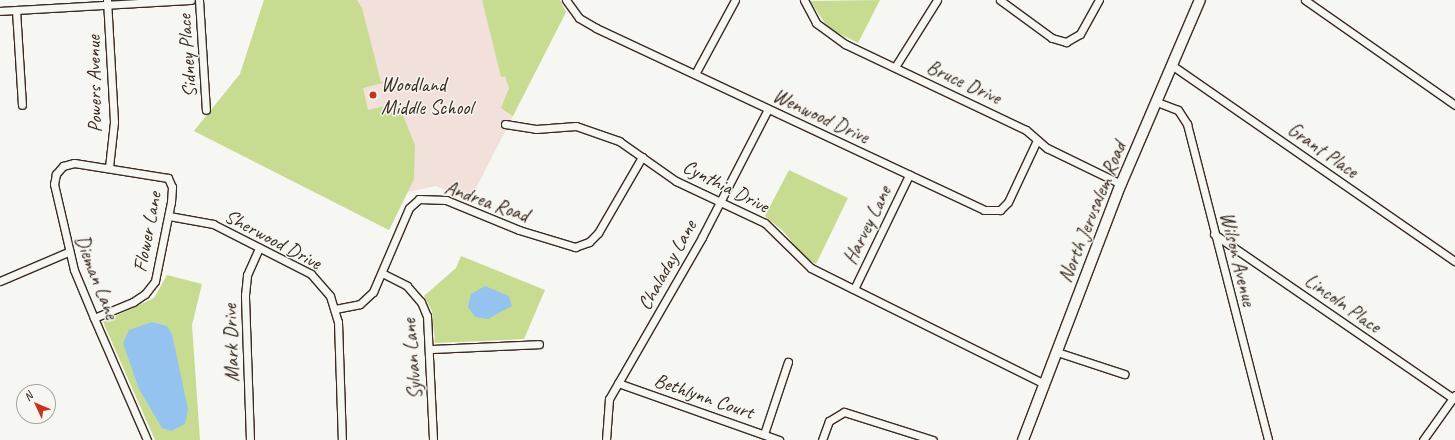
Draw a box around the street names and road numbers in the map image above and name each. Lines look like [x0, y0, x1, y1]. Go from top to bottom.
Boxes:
street label: Sidney Place [172, 13, 202, 99]
street label: Powers Avenue [81, 35, 107, 133]
street label: Bruce Drive [923, 54, 1005, 110]
street label: Wenwood Drive [769, 83, 873, 149]
street label: Grant Place [1283, 117, 1363, 183]
street label: North Jerusalem Road [1053, 139, 1131, 285]
street label: Cynthia Drive [679, 154, 773, 218]
street label: Andrea Road [442, 175, 532, 227]
street label: Harvey Lane [838, 182, 896, 268]
street label: Flower Lane [127, 190, 167, 274]
street label: Sherwood Drive [220, 203, 326, 275]
street label: Wilson Avenue [1215, 210, 1261, 308]
street label: Chaladay Lane [632, 216, 702, 314]
street label: Dieman Lane [70, 232, 124, 322]
street label: Lincoln Place [1300, 268, 1386, 338]
street label: Mark Drive [218, 303, 244, 383]
street label: Sylvan Lane [396, 317, 428, 401]
street label: Bethlynn Court [651, 368, 757, 424]

